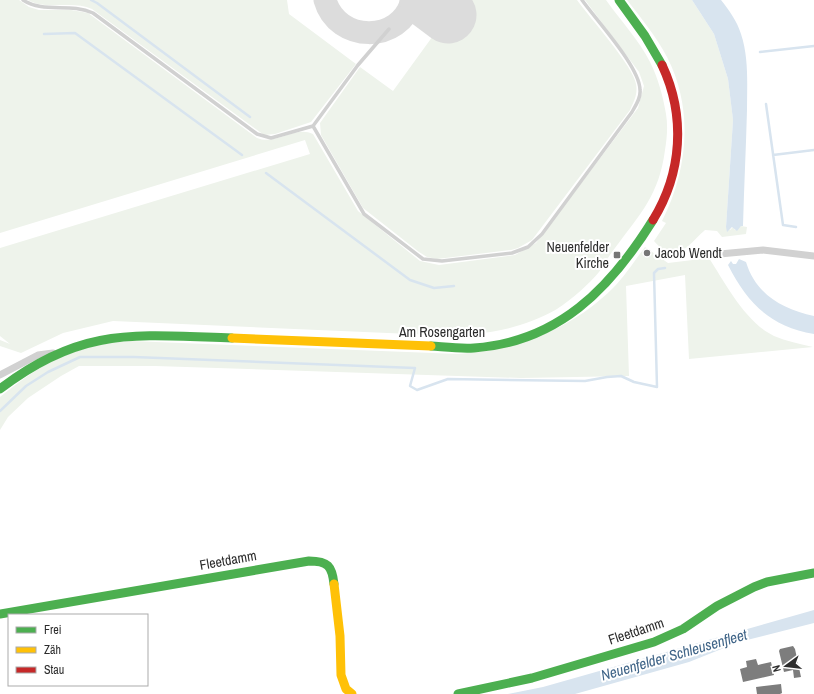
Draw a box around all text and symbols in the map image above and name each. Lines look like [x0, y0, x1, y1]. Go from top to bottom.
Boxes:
place label: Neuenfelder Kirche [546, 238, 609, 272]
place label: Jacob Wendt [655, 244, 722, 262]
marker: Jacob Wendt [642, 248, 652, 258]
marker: Neuenfelder Kirche [612, 250, 622, 260]
street label: Am Rosengarten [398, 323, 485, 341]
street label: Fleetdamm [198, 546, 258, 574]
legend [8, 614, 148, 686]
street label: Fleetdamm [606, 614, 666, 648]
text: Frei [44, 622, 62, 638]
water label: Neuenfelder Schleusenfleet [598, 623, 750, 685]
text: Zäh [44, 642, 61, 658]
north arrow [766, 646, 806, 686]
text: Stau [44, 662, 64, 678]
text: N [769, 664, 784, 674]

